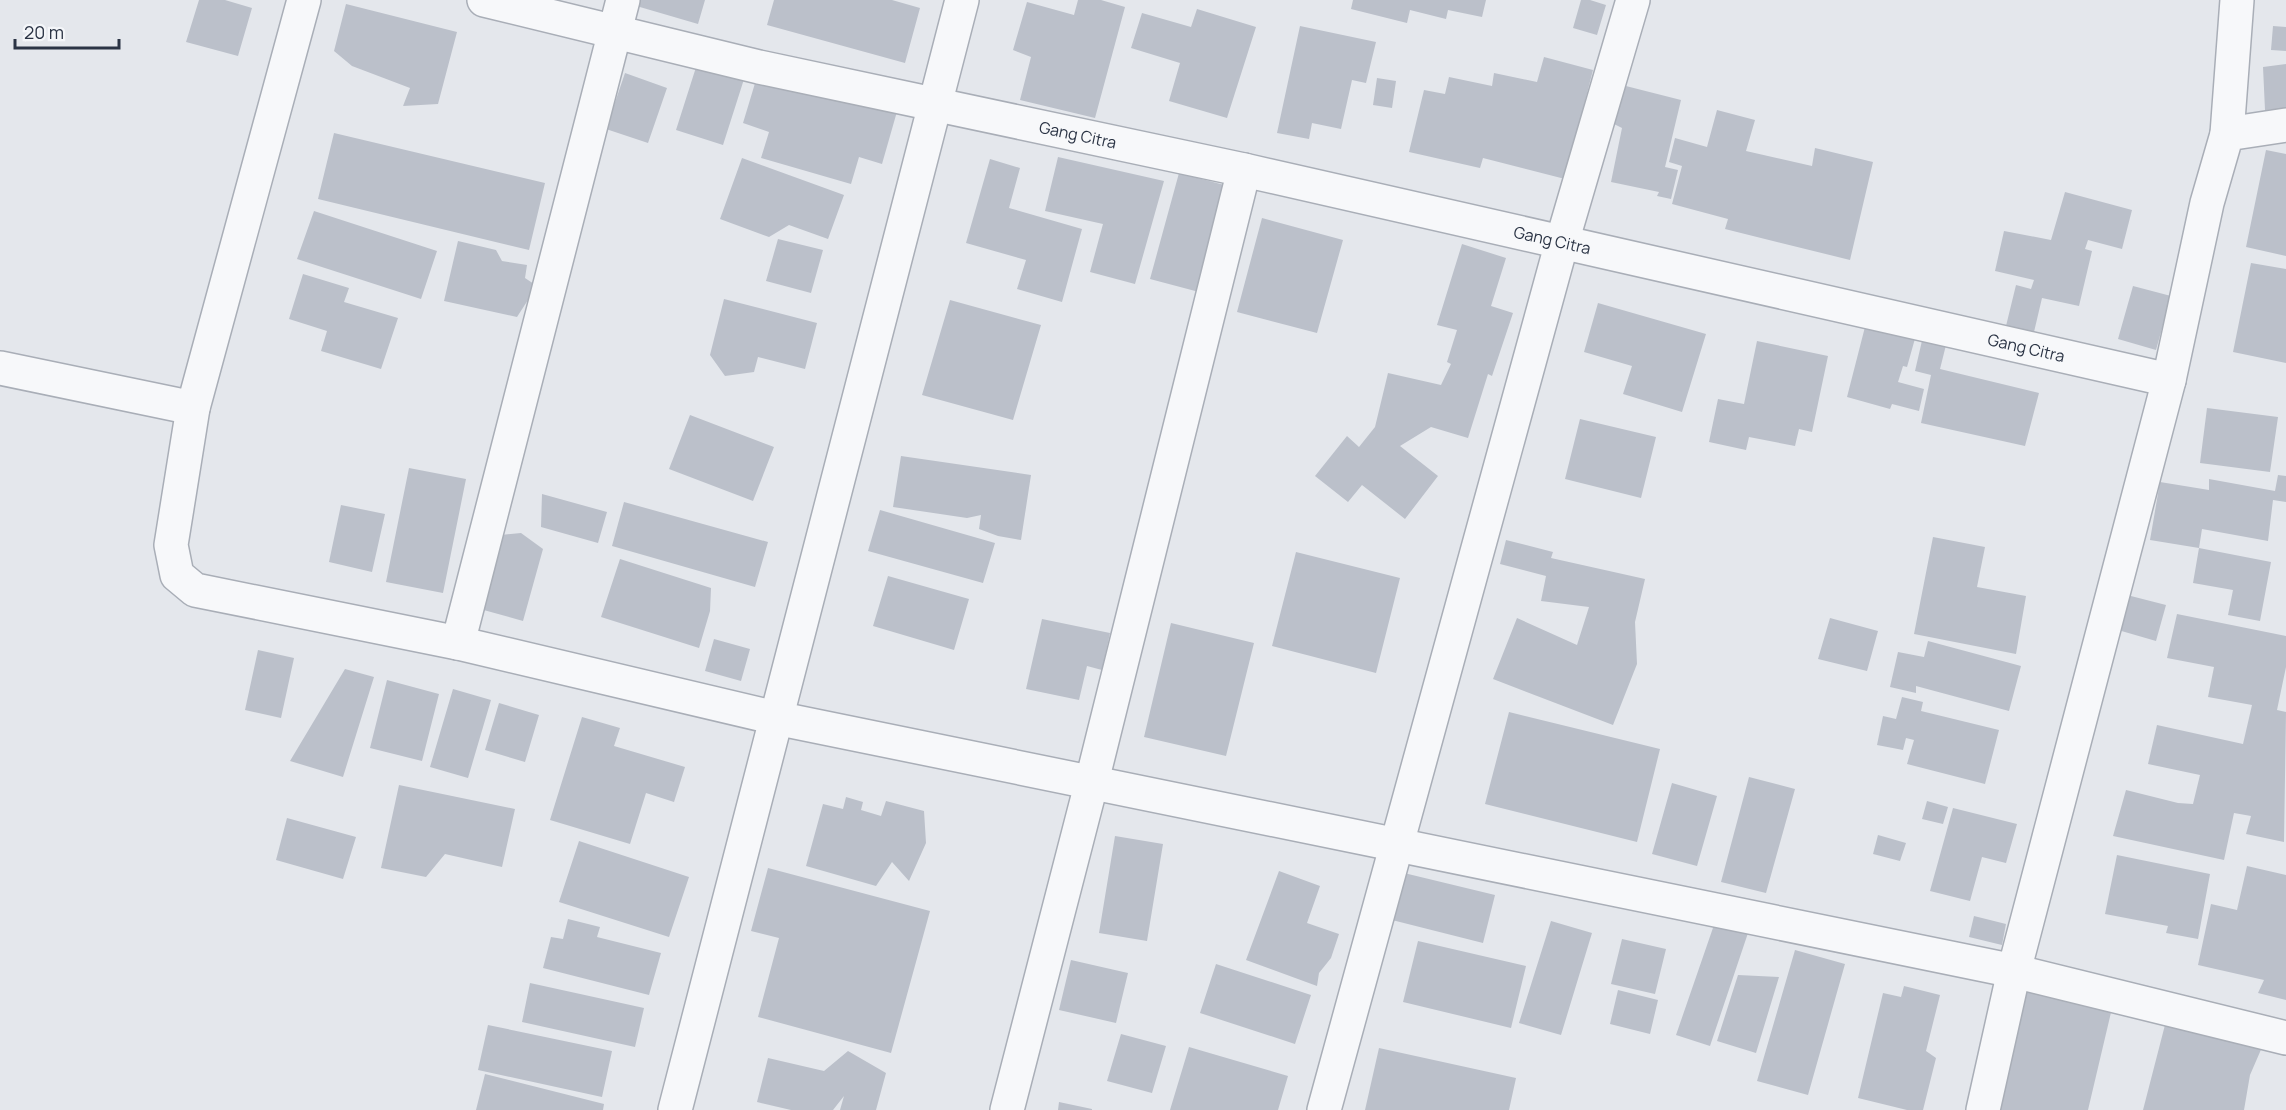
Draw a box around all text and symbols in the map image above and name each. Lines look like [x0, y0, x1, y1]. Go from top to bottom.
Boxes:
scale bar [15, 12, 118, 50]
text: 20 m [24, 20, 64, 44]
street label: Gang Citra [1037, 116, 1118, 154]
street label: Gang Citra [1512, 221, 1593, 259]
street label: Gang Citra [1986, 328, 2067, 367]

